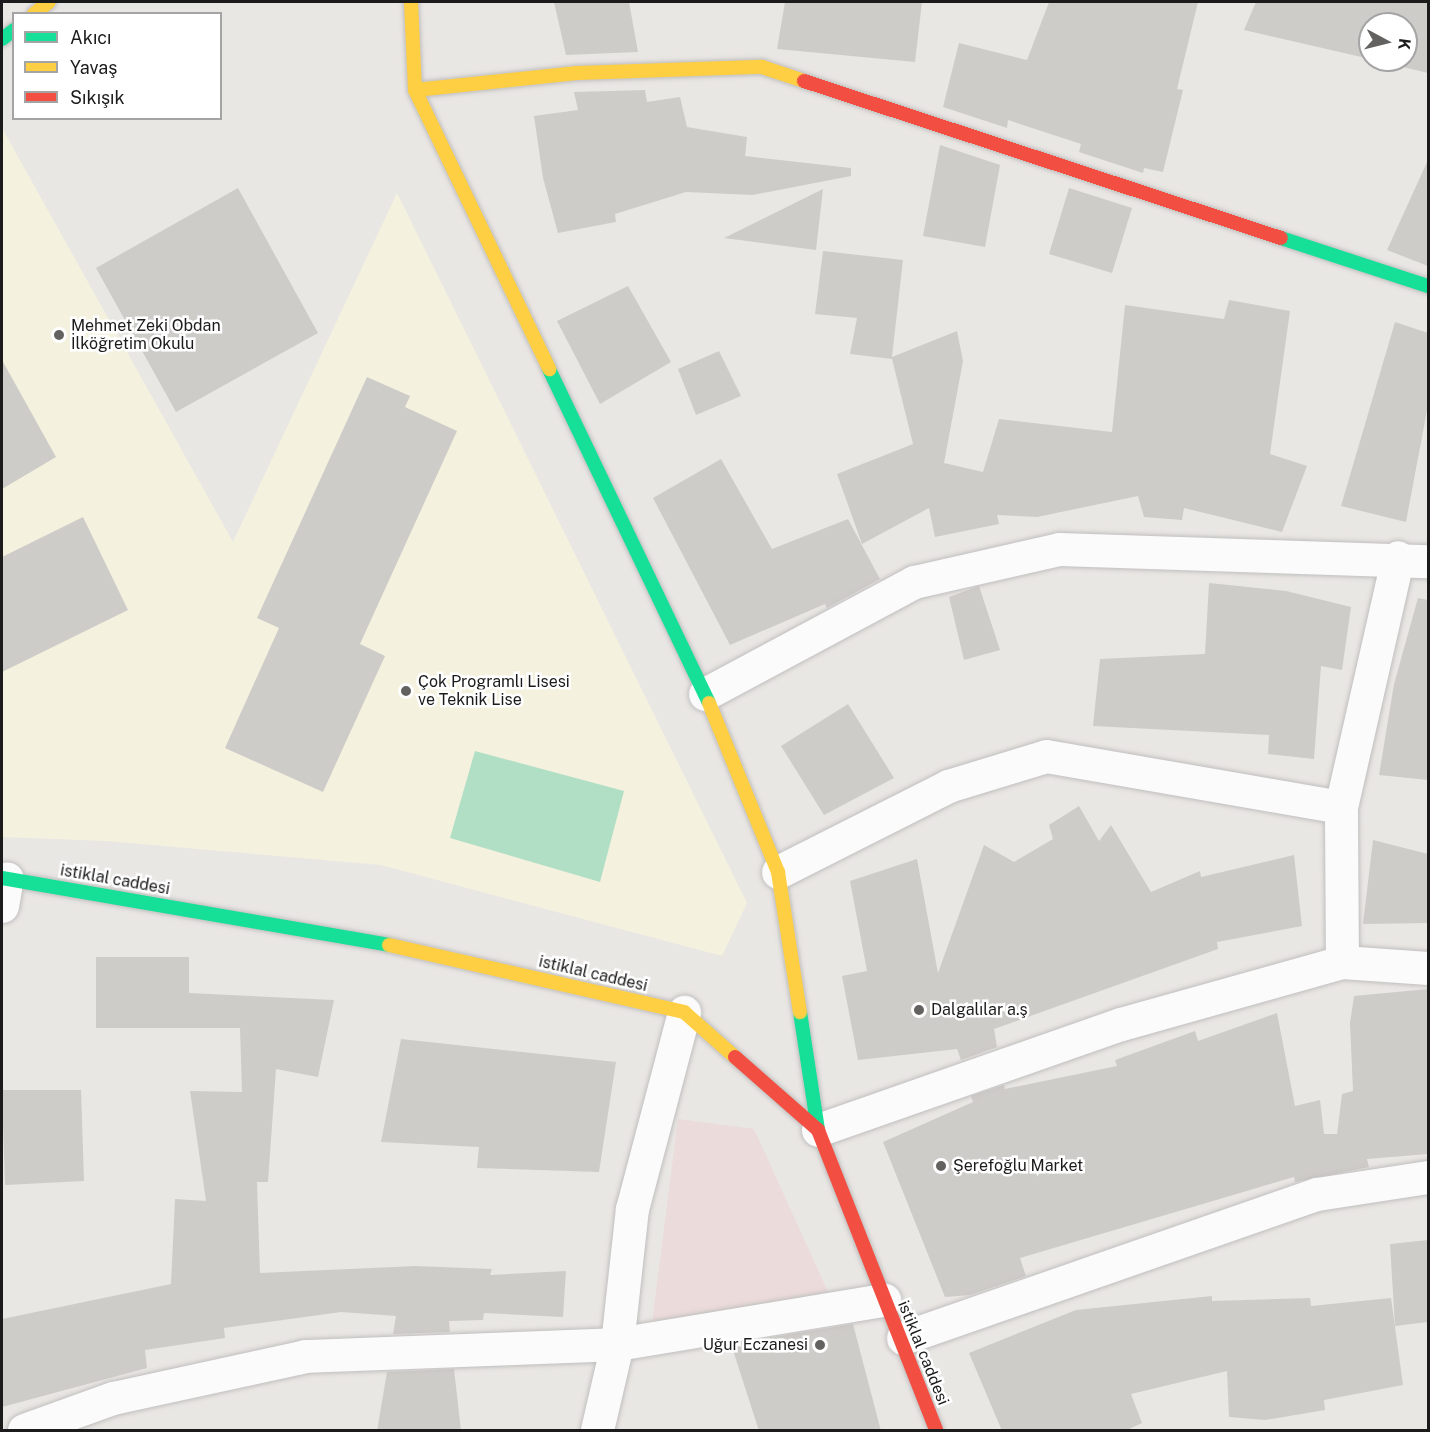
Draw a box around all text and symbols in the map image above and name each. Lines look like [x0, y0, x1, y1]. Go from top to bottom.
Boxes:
legend [12, 12, 222, 120]
north arrow [1358, 12, 1418, 72]
text: Akıcı [70, 27, 111, 48]
text: K [1394, 37, 1415, 51]
text: Yavaş [70, 57, 117, 78]
text: Sıkışık [70, 87, 125, 108]
place label: Mehmet Zeki Obdan İlköğretim Okulu [71, 316, 221, 354]
marker: Mehmet Zeki Obdan İlköğretim Okulu [52, 328, 66, 342]
place label: Çok Programlı Lisesi ve Teknik Lise [418, 672, 570, 710]
marker: Çok Programlı Lisesi ve Teknik Lise [399, 684, 413, 698]
street label: istiklal caddesi [59, 861, 171, 899]
street label: istiklal caddesi [537, 952, 649, 996]
place label: Dalgalılar a.ş [931, 1000, 1028, 1020]
marker: Dalgalılar a.ş [912, 1003, 926, 1017]
place label: Şerefoğlu Market [953, 1156, 1083, 1176]
marker: Şerefoğlu Market [934, 1159, 948, 1173]
street label: istiklal caddesi [893, 1298, 953, 1408]
place label: Uğur Eczanesi [703, 1335, 808, 1355]
marker: Uğur Eczanesi [813, 1338, 827, 1352]

